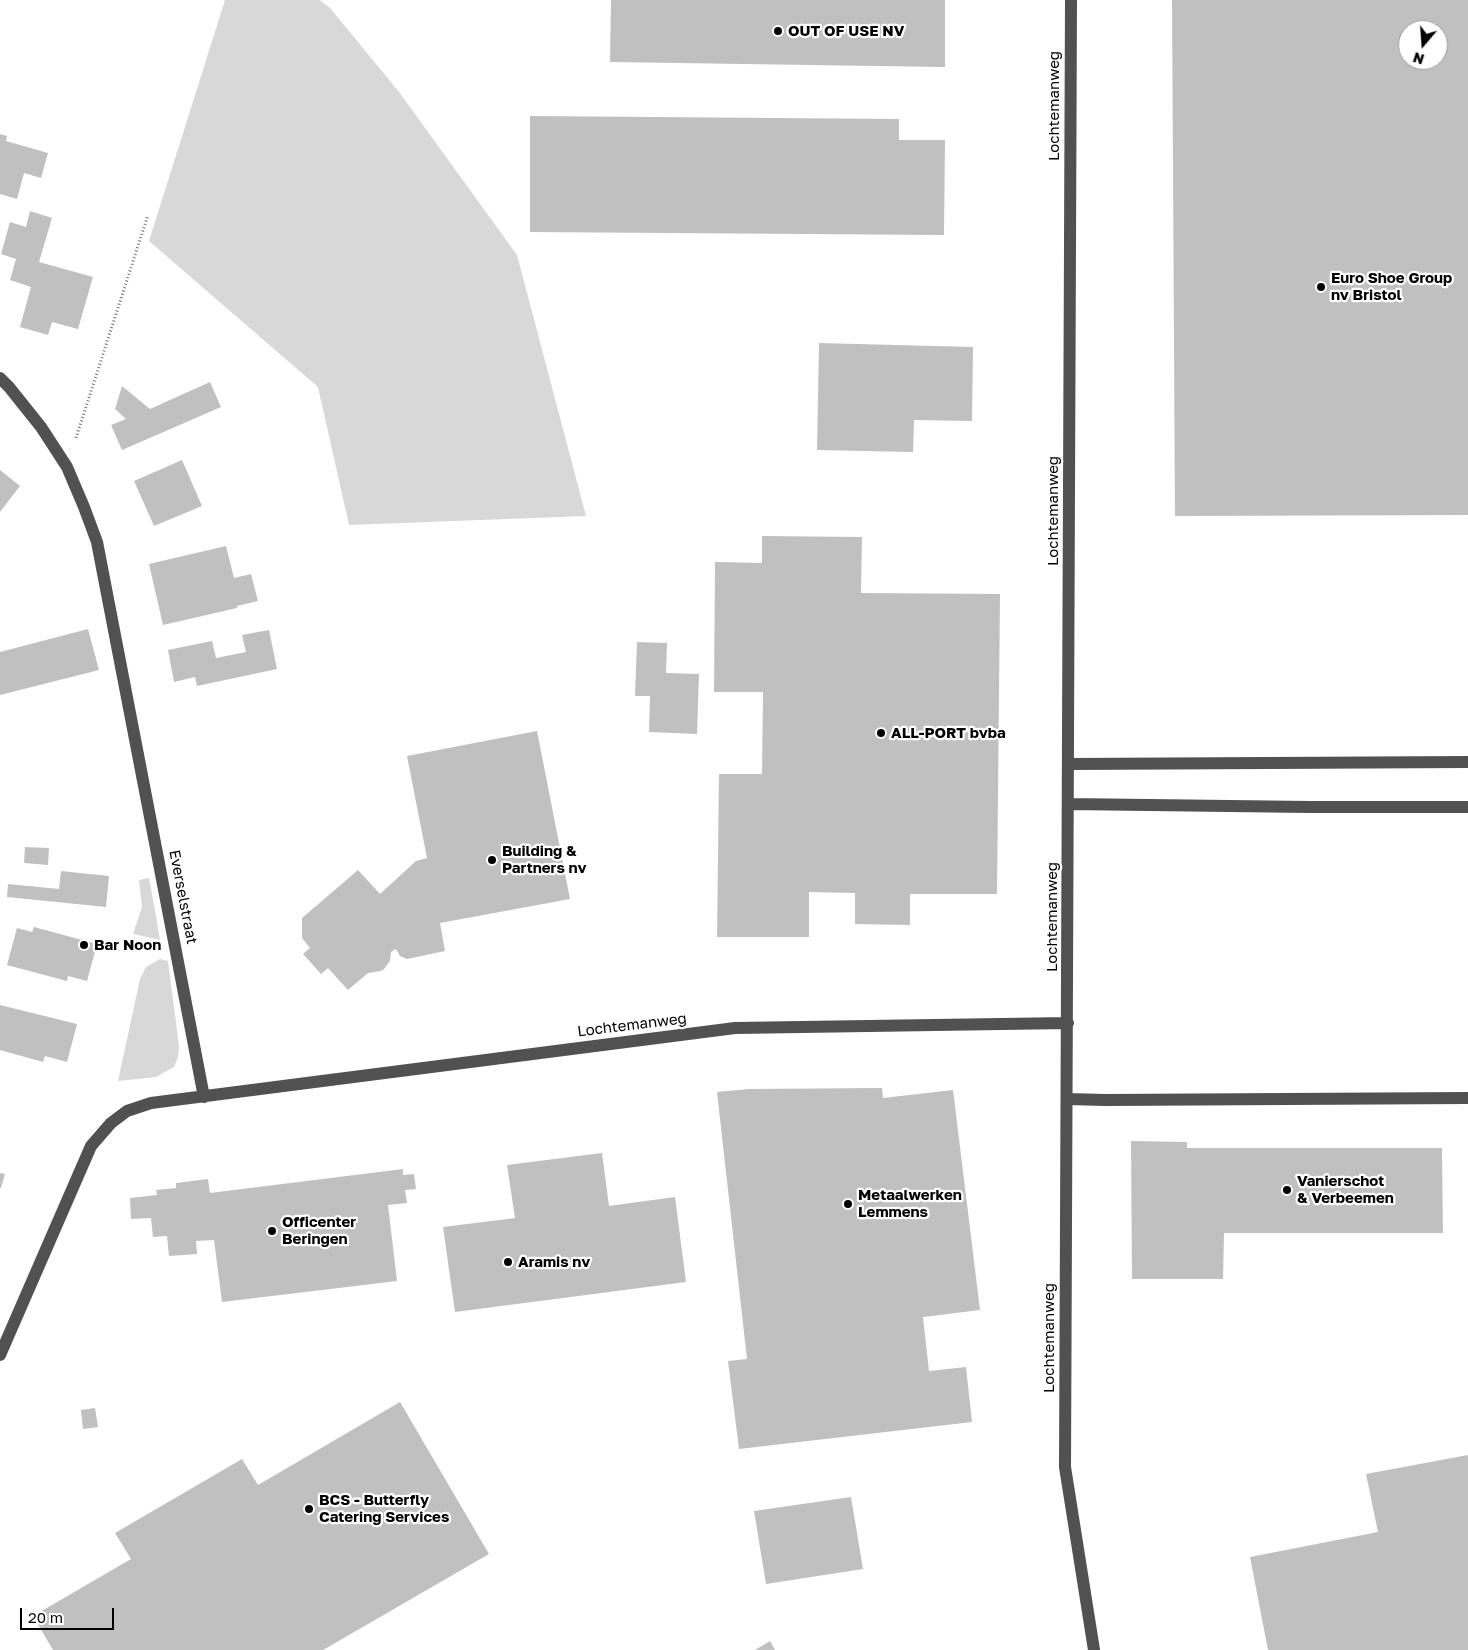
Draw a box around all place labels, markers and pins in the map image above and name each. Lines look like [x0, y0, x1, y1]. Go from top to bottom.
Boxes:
place label: OUT OF USE NV [788, 22, 904, 40]
marker: OUT OF USE NV [772, 25, 784, 37]
place label: Euro Shoe Group nv Bristol [1331, 269, 1452, 304]
marker: Euro Shoe Group nv Bristol [1315, 281, 1327, 293]
place label: ALL-PORT bvba [891, 724, 1006, 742]
marker: ALL-PORT bvba [875, 727, 887, 739]
place label: Building & Partners nv [502, 842, 586, 877]
marker: Building & Partners nv [486, 854, 498, 866]
place label: Bar Noon [94, 936, 161, 954]
marker: Bar Noon [78, 939, 90, 951]
place label: Vanierschot & Verbeemen [1297, 1172, 1394, 1207]
marker: Vanierschot & Verbeemen [1281, 1184, 1293, 1196]
place label: Metaalwerken Lemmens [858, 1186, 962, 1221]
marker: Metaalwerken Lemmens [842, 1198, 854, 1210]
place label: Officenter Beringen [282, 1213, 356, 1248]
marker: Officenter Beringen [266, 1225, 278, 1237]
place label: Aramis nv [518, 1253, 590, 1271]
marker: Aramis nv [502, 1256, 514, 1268]
place label: BCS - Butterfly Catering Services [319, 1491, 449, 1526]
marker: BCS - Butterfly Catering Services [303, 1503, 315, 1515]

